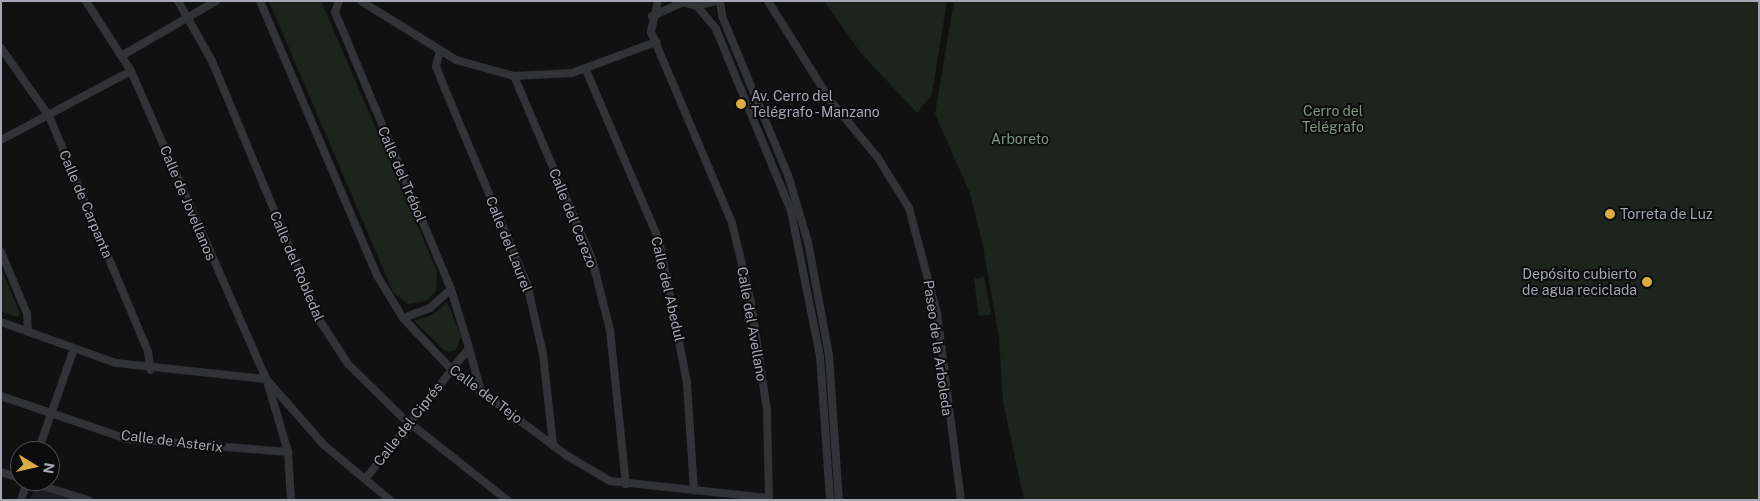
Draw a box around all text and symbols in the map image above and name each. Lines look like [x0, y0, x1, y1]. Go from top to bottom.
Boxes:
place label: Av. Cerro del Telégrafo - Manzano [751, 88, 884, 120]
marker: Av. Cerro del Telégrafo - Manzano [735, 98, 747, 110]
park label: Cerro del Telégrafo [1302, 103, 1364, 136]
street label: Calle del Trébol [374, 124, 430, 224]
park label: Arboreto [991, 131, 1049, 147]
street label: Calle de Jovellanos [156, 143, 220, 263]
street label: Calle de Carpanta [56, 147, 116, 261]
street label: Calle del Cerezo [545, 166, 601, 270]
street label: Calle del Laurel [482, 194, 536, 294]
place label: Torreta de Luz [1620, 206, 1713, 222]
street label: Calle del Robledal [266, 208, 328, 324]
marker: Torreta de Luz [1604, 208, 1616, 220]
street label: Calle del Abedul [648, 235, 688, 343]
street label: Calle del Avellano [734, 265, 770, 383]
place label: Depósito cubierto de agua reciclada [1522, 266, 1637, 298]
marker: Depósito cubierto de agua reciclada [1641, 276, 1653, 288]
street label: Paseo de la Arboleda [920, 279, 956, 417]
street label: Calle del Tejo [446, 361, 526, 427]
street label: Calle del Ciprés [370, 379, 446, 469]
street label: Calle de Asterix [120, 426, 224, 456]
north arrow [10, 441, 60, 491]
text: N [40, 462, 58, 475]

